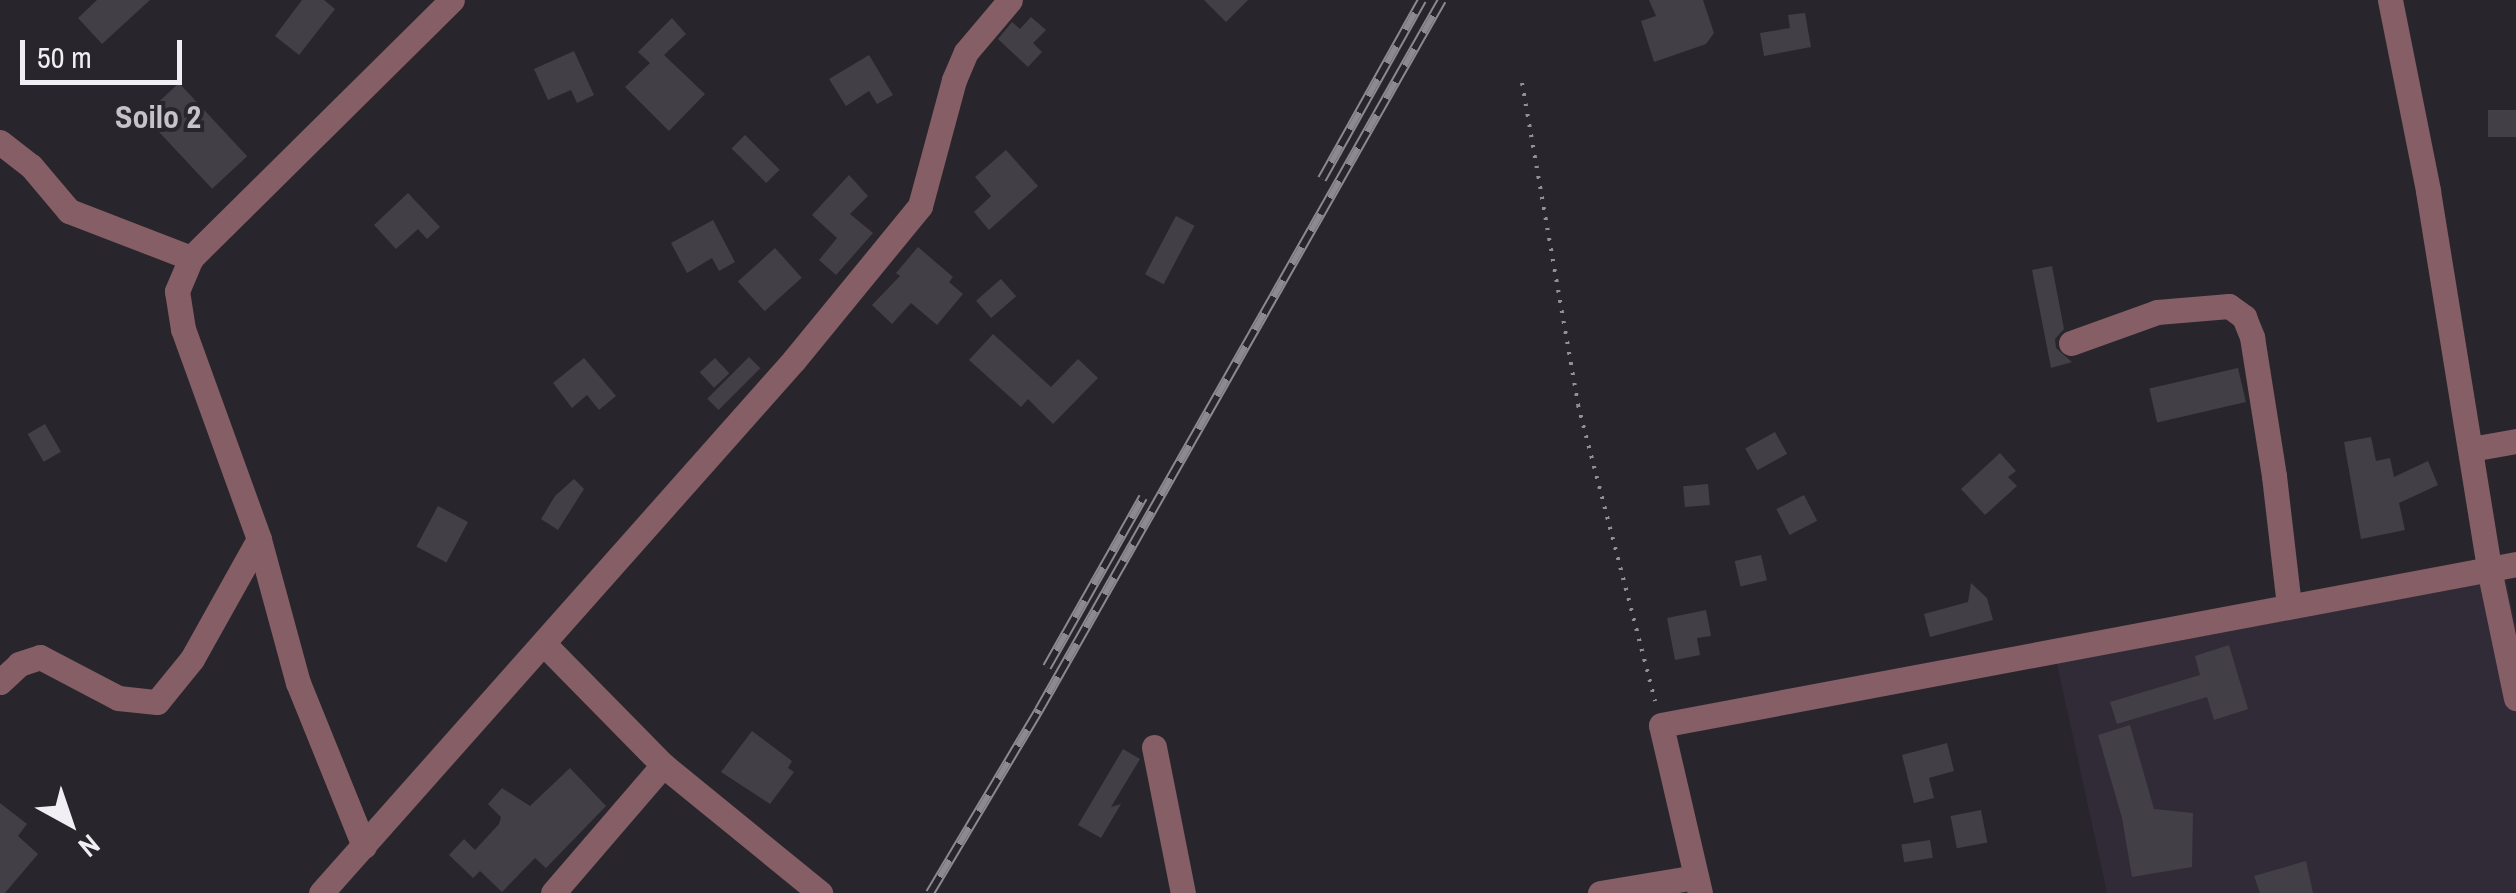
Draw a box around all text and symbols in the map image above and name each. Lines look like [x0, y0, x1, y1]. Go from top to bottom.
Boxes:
scale bar [25, 20, 188, 82]
text: 50 m [37, 37, 92, 77]
district label: Soilo 2 [115, 98, 201, 136]
north arrow [20, 773, 120, 873]
text: N [71, 826, 108, 866]

